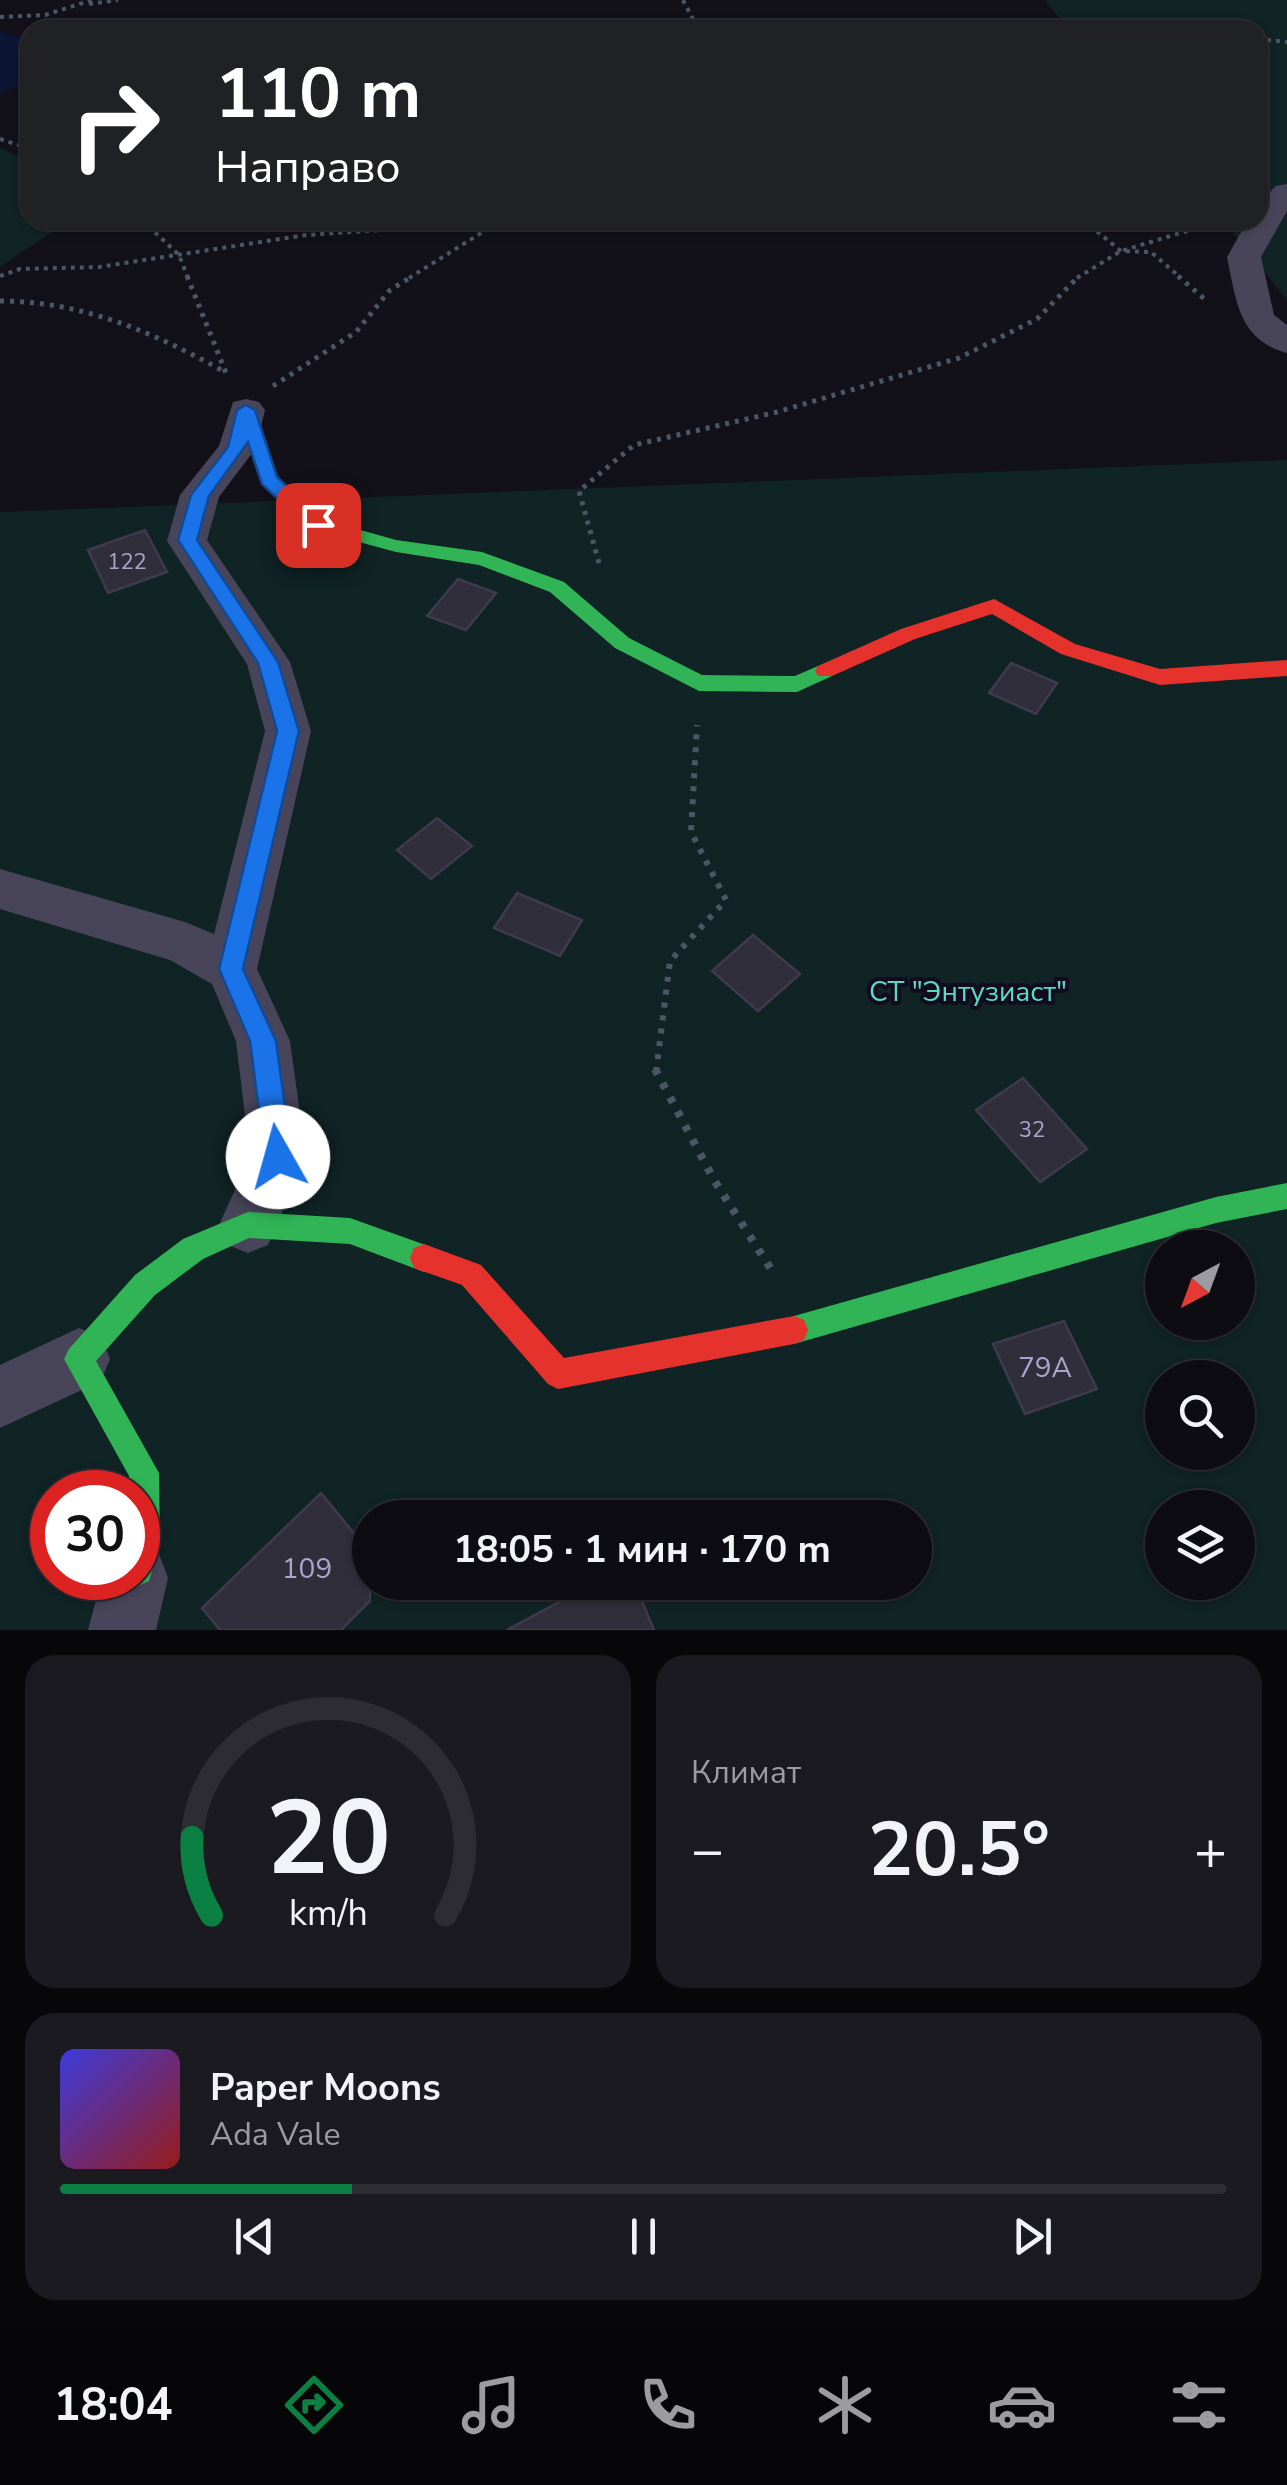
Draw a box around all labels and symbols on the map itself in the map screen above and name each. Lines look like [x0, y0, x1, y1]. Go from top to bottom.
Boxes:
pin [276, 483, 361, 568]
house number: 122 [107, 547, 147, 577]
park label: СТ "Энтузиаст" [869, 973, 1067, 1011]
position arrow [226, 1105, 330, 1209]
house number: 32 [1019, 1115, 1045, 1145]
north arrow [1145, 1230, 1255, 1340]
house number: 79А [1018, 1349, 1072, 1387]
speed limit sign: 30 [30, 1470, 160, 1600]
house number: 109 [282, 1550, 332, 1588]

